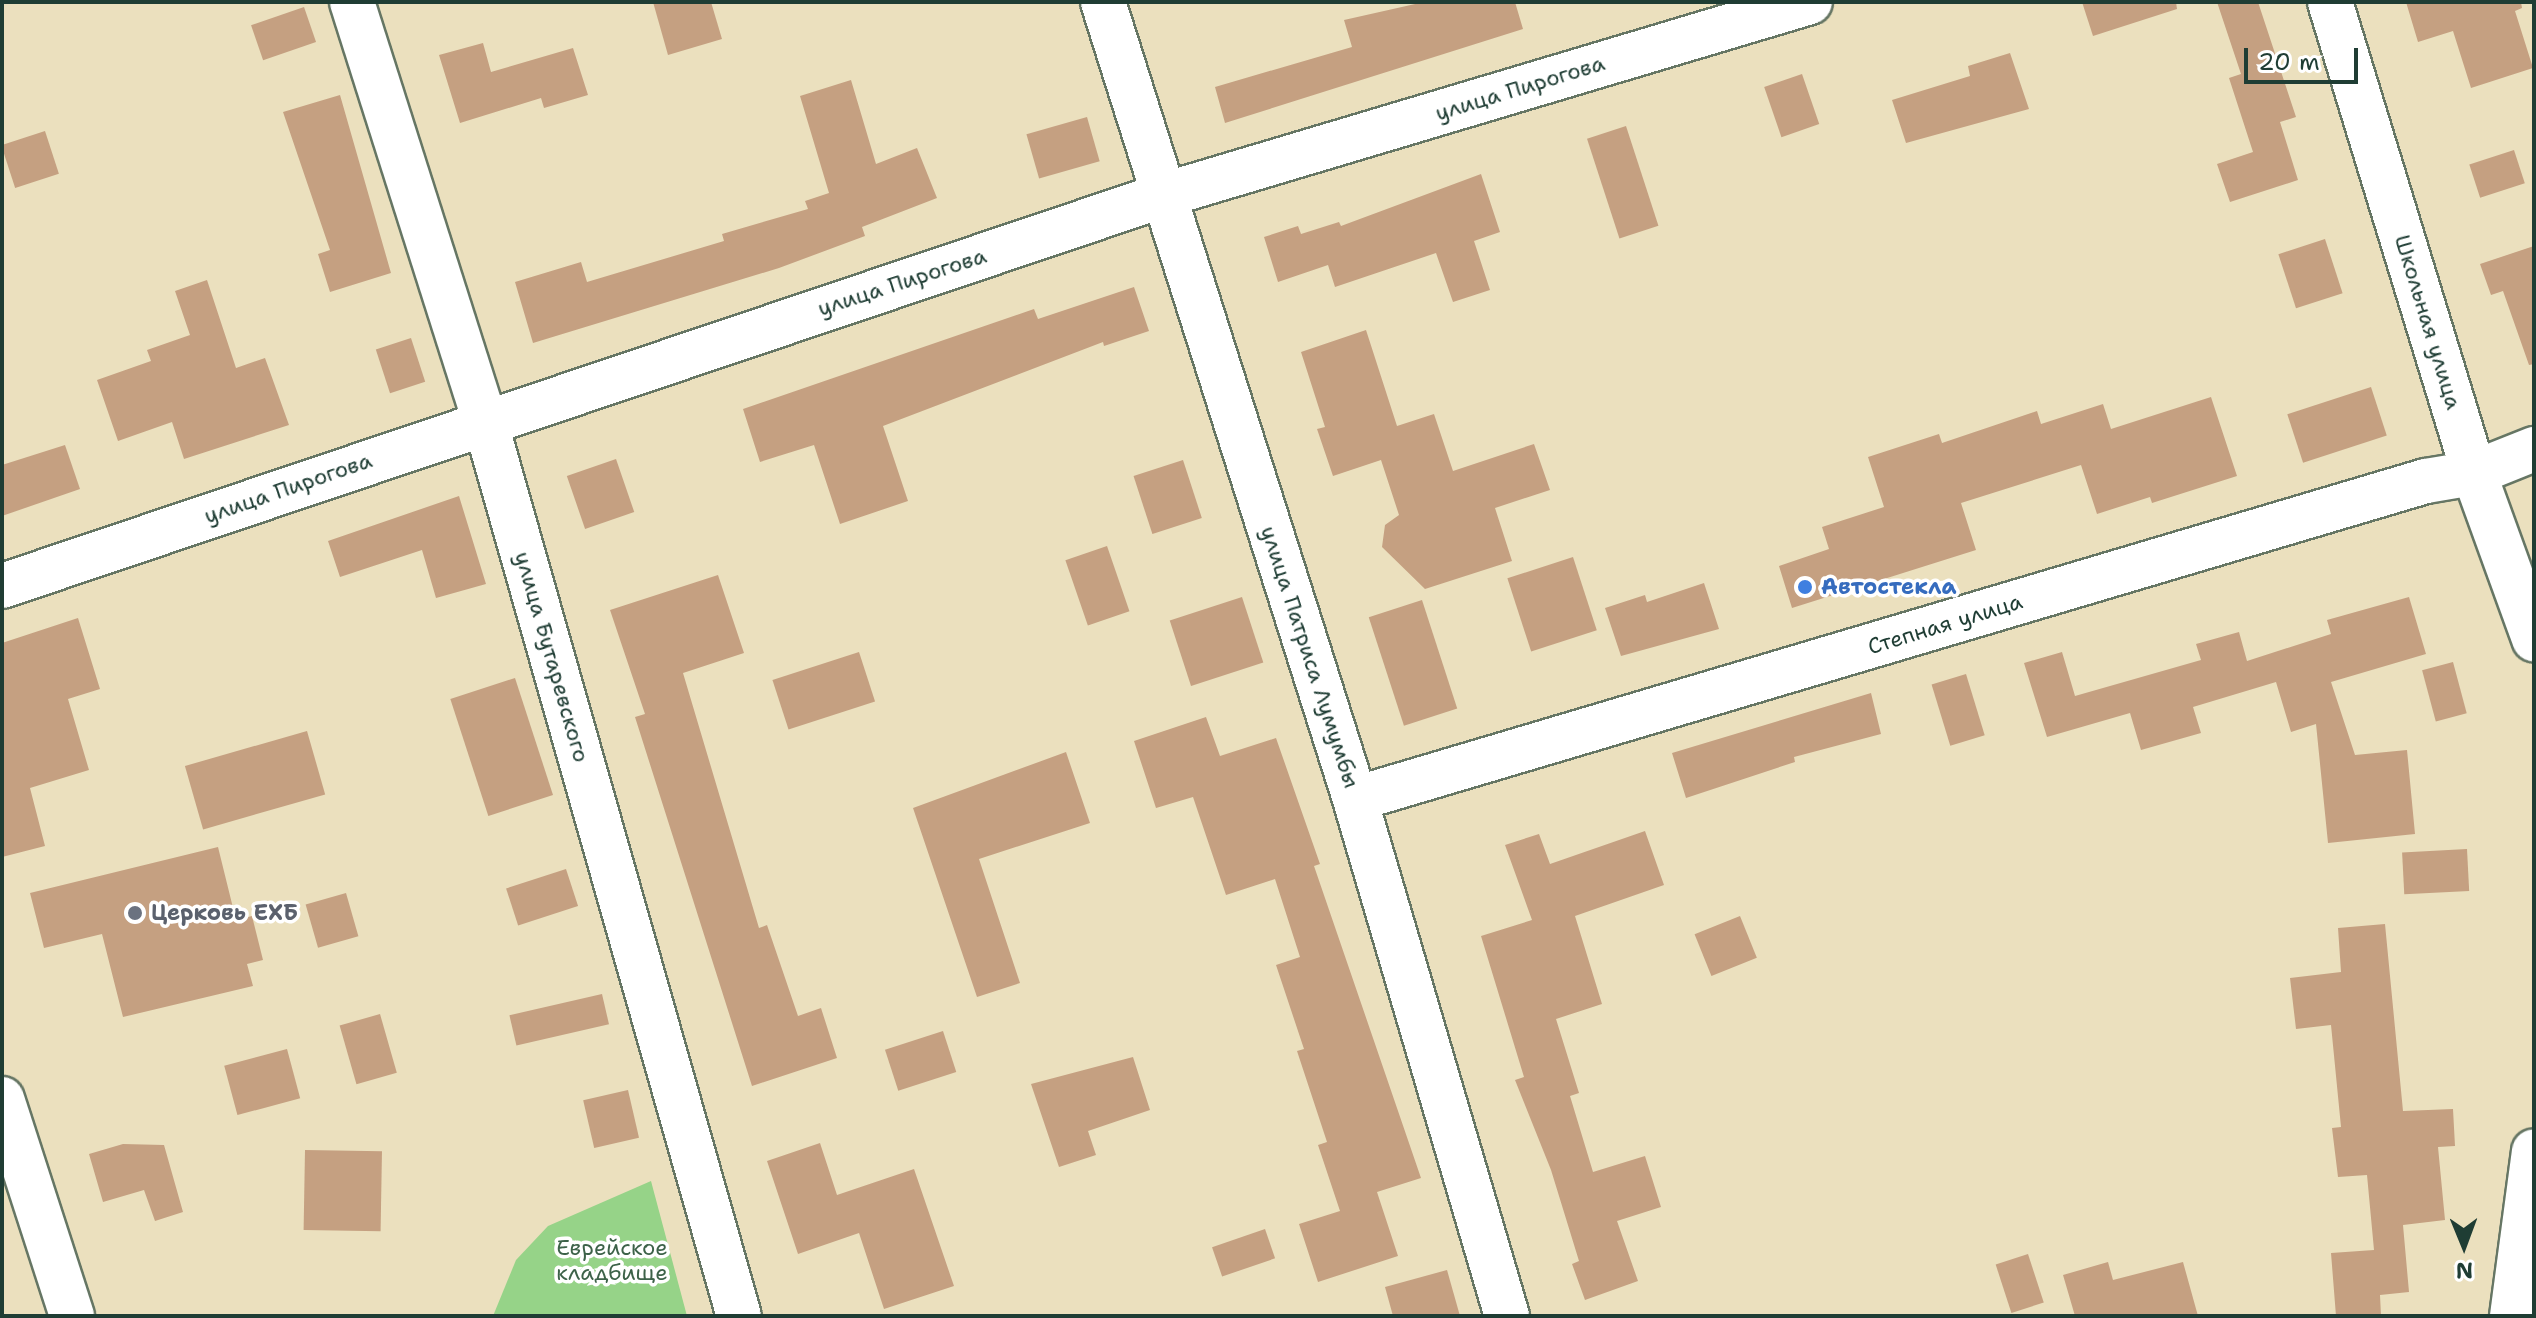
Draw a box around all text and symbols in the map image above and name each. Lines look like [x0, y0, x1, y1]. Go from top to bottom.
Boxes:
scale bar [2248, 32, 2362, 82]
text: 20 m [2258, 46, 2320, 78]
street label: улица Пирогова [1432, 50, 1608, 126]
street label: Школьная улица [2389, 232, 2467, 412]
street label: улица Пирогова [814, 242, 990, 322]
street label: улица Пирогова [201, 447, 375, 529]
street label: улица Патриса Лумумбы [1255, 523, 1365, 791]
street label: улица Бутаревского [509, 549, 595, 765]
place label: Автостекла [1821, 574, 1956, 600]
marker: Автостекла [1796, 578, 1814, 596]
street label: Степная улица [1864, 588, 2026, 660]
place label: Церковь ЕХБ [151, 900, 298, 926]
marker: Церковь ЕХБ [126, 904, 144, 922]
north arrow [2424, 1206, 2504, 1286]
park label: Еврейское кладбище [556, 1234, 668, 1286]
text: N [2455, 1256, 2473, 1285]

